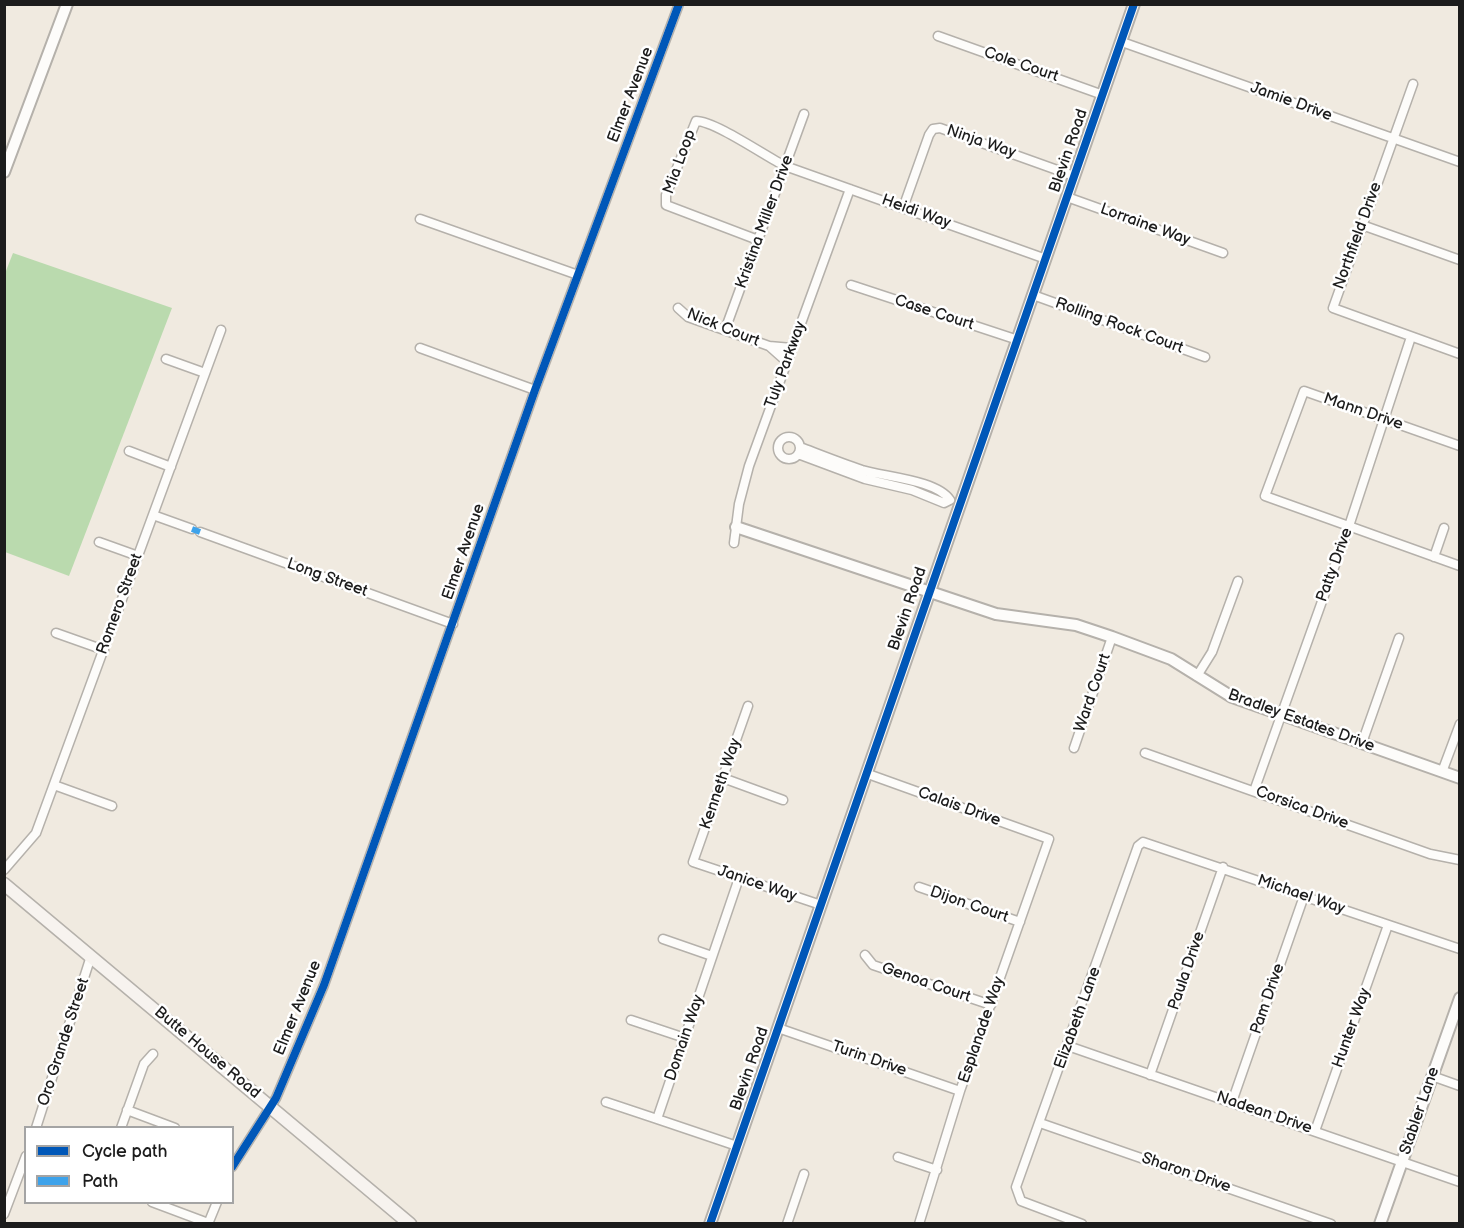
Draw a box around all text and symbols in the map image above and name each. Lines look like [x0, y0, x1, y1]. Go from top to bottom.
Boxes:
street label: Cole Court [981, 43, 1061, 87]
street label: Elmer Avenue [604, 45, 658, 145]
street label: Jamie Drive [1248, 78, 1334, 126]
street label: Blevin Road [1046, 107, 1092, 195]
street label: Ninja Way [944, 121, 1018, 163]
street label: Mia Loop [660, 127, 700, 197]
street label: Kristina Miller Drive [732, 153, 798, 291]
street label: Northfield Drive [1330, 180, 1386, 292]
street label: Heidi Way [879, 191, 953, 233]
street label: Lorraine Way [1097, 200, 1193, 250]
street label: Case Court [892, 291, 976, 335]
street label: Rolling Rock Court [1052, 294, 1186, 358]
street label: Nick Court [684, 305, 762, 351]
street label: Tuly Parkway [761, 319, 811, 411]
street label: Mann Drive [1321, 389, 1405, 435]
street label: Elmer Avenue [439, 501, 489, 603]
street label: Patty Drive [1313, 525, 1357, 605]
street label: Romero Street [93, 551, 147, 657]
street label: Long Street [284, 555, 370, 601]
street label: Blevin Road [885, 565, 931, 653]
street label: Ward Court [1071, 651, 1115, 735]
street label: Bradley Estates Drive [1225, 686, 1377, 756]
street label: Kenneth Way [696, 736, 746, 832]
street label: Corsica Drive [1253, 782, 1351, 834]
street label: Calais Drive [915, 783, 1003, 831]
street label: Janice Way [715, 862, 799, 906]
street label: Michael Way [1255, 871, 1347, 919]
street label: Dijon Court [927, 883, 1011, 927]
street label: Paula Drive [1165, 929, 1209, 1013]
street label: Elmer Avenue [270, 958, 326, 1058]
street label: Genoa Court [879, 959, 973, 1007]
street label: Pam Drive [1247, 961, 1289, 1037]
street label: Elizabeth Lane [1051, 964, 1105, 1072]
street label: Esplanade Way [955, 974, 1009, 1086]
street label: Oro Grande Street [34, 976, 94, 1108]
street label: Hunter Way [1329, 985, 1375, 1071]
street label: Domain Way [661, 992, 709, 1084]
street label: Butte House Road [150, 1003, 264, 1103]
street label: Blevin Road [727, 1025, 773, 1113]
street label: Turin Drive [829, 1037, 909, 1081]
street label: Stabler Lane [1396, 1065, 1444, 1157]
street label: Nadean Drive [1214, 1088, 1314, 1138]
legend [24, 1126, 234, 1204]
text: Cycle path [82, 1141, 168, 1162]
street label: Sharon Drive [1139, 1149, 1233, 1197]
text: Path [82, 1171, 118, 1192]

